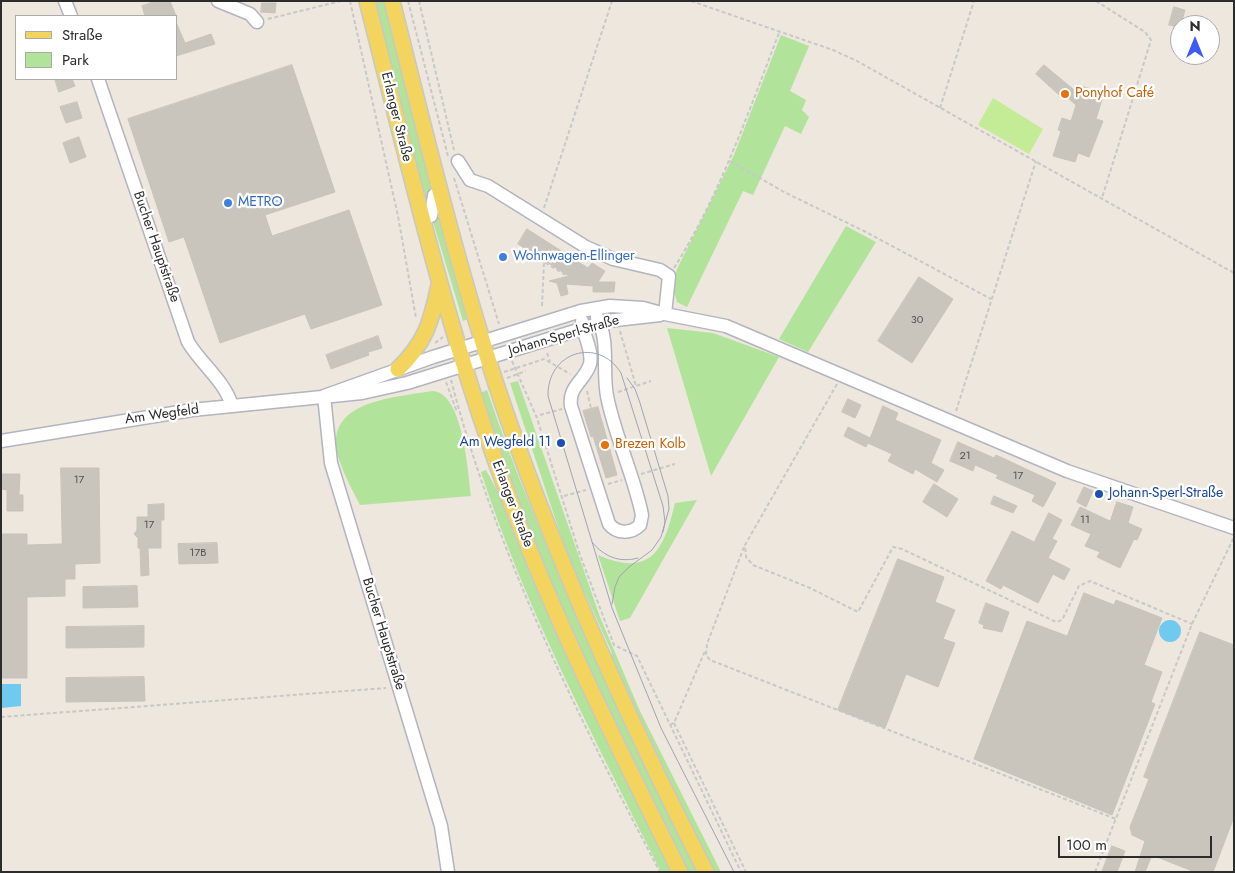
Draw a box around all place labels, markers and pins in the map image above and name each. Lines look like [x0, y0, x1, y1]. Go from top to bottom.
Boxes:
place label: Ponyhof Café [1075, 86, 1154, 102]
marker: Ponyhof Café [1059, 88, 1071, 100]
place label: METRO [238, 195, 282, 211]
marker: METRO [222, 197, 234, 209]
place label: Wohnwagen-Ellinger [513, 249, 635, 265]
marker: Wohnwagen-Ellinger [497, 251, 509, 263]
place label: Am Wegfeld 11 [459, 435, 551, 451]
marker: Am Wegfeld 11 [555, 437, 567, 449]
place label: Brezen Kolb [615, 437, 686, 453]
marker: Brezen Kolb [599, 439, 611, 451]
place label: Johann-Sperl-Straße [1109, 486, 1223, 502]
marker: Johann-Sperl-Straße [1093, 488, 1105, 500]

